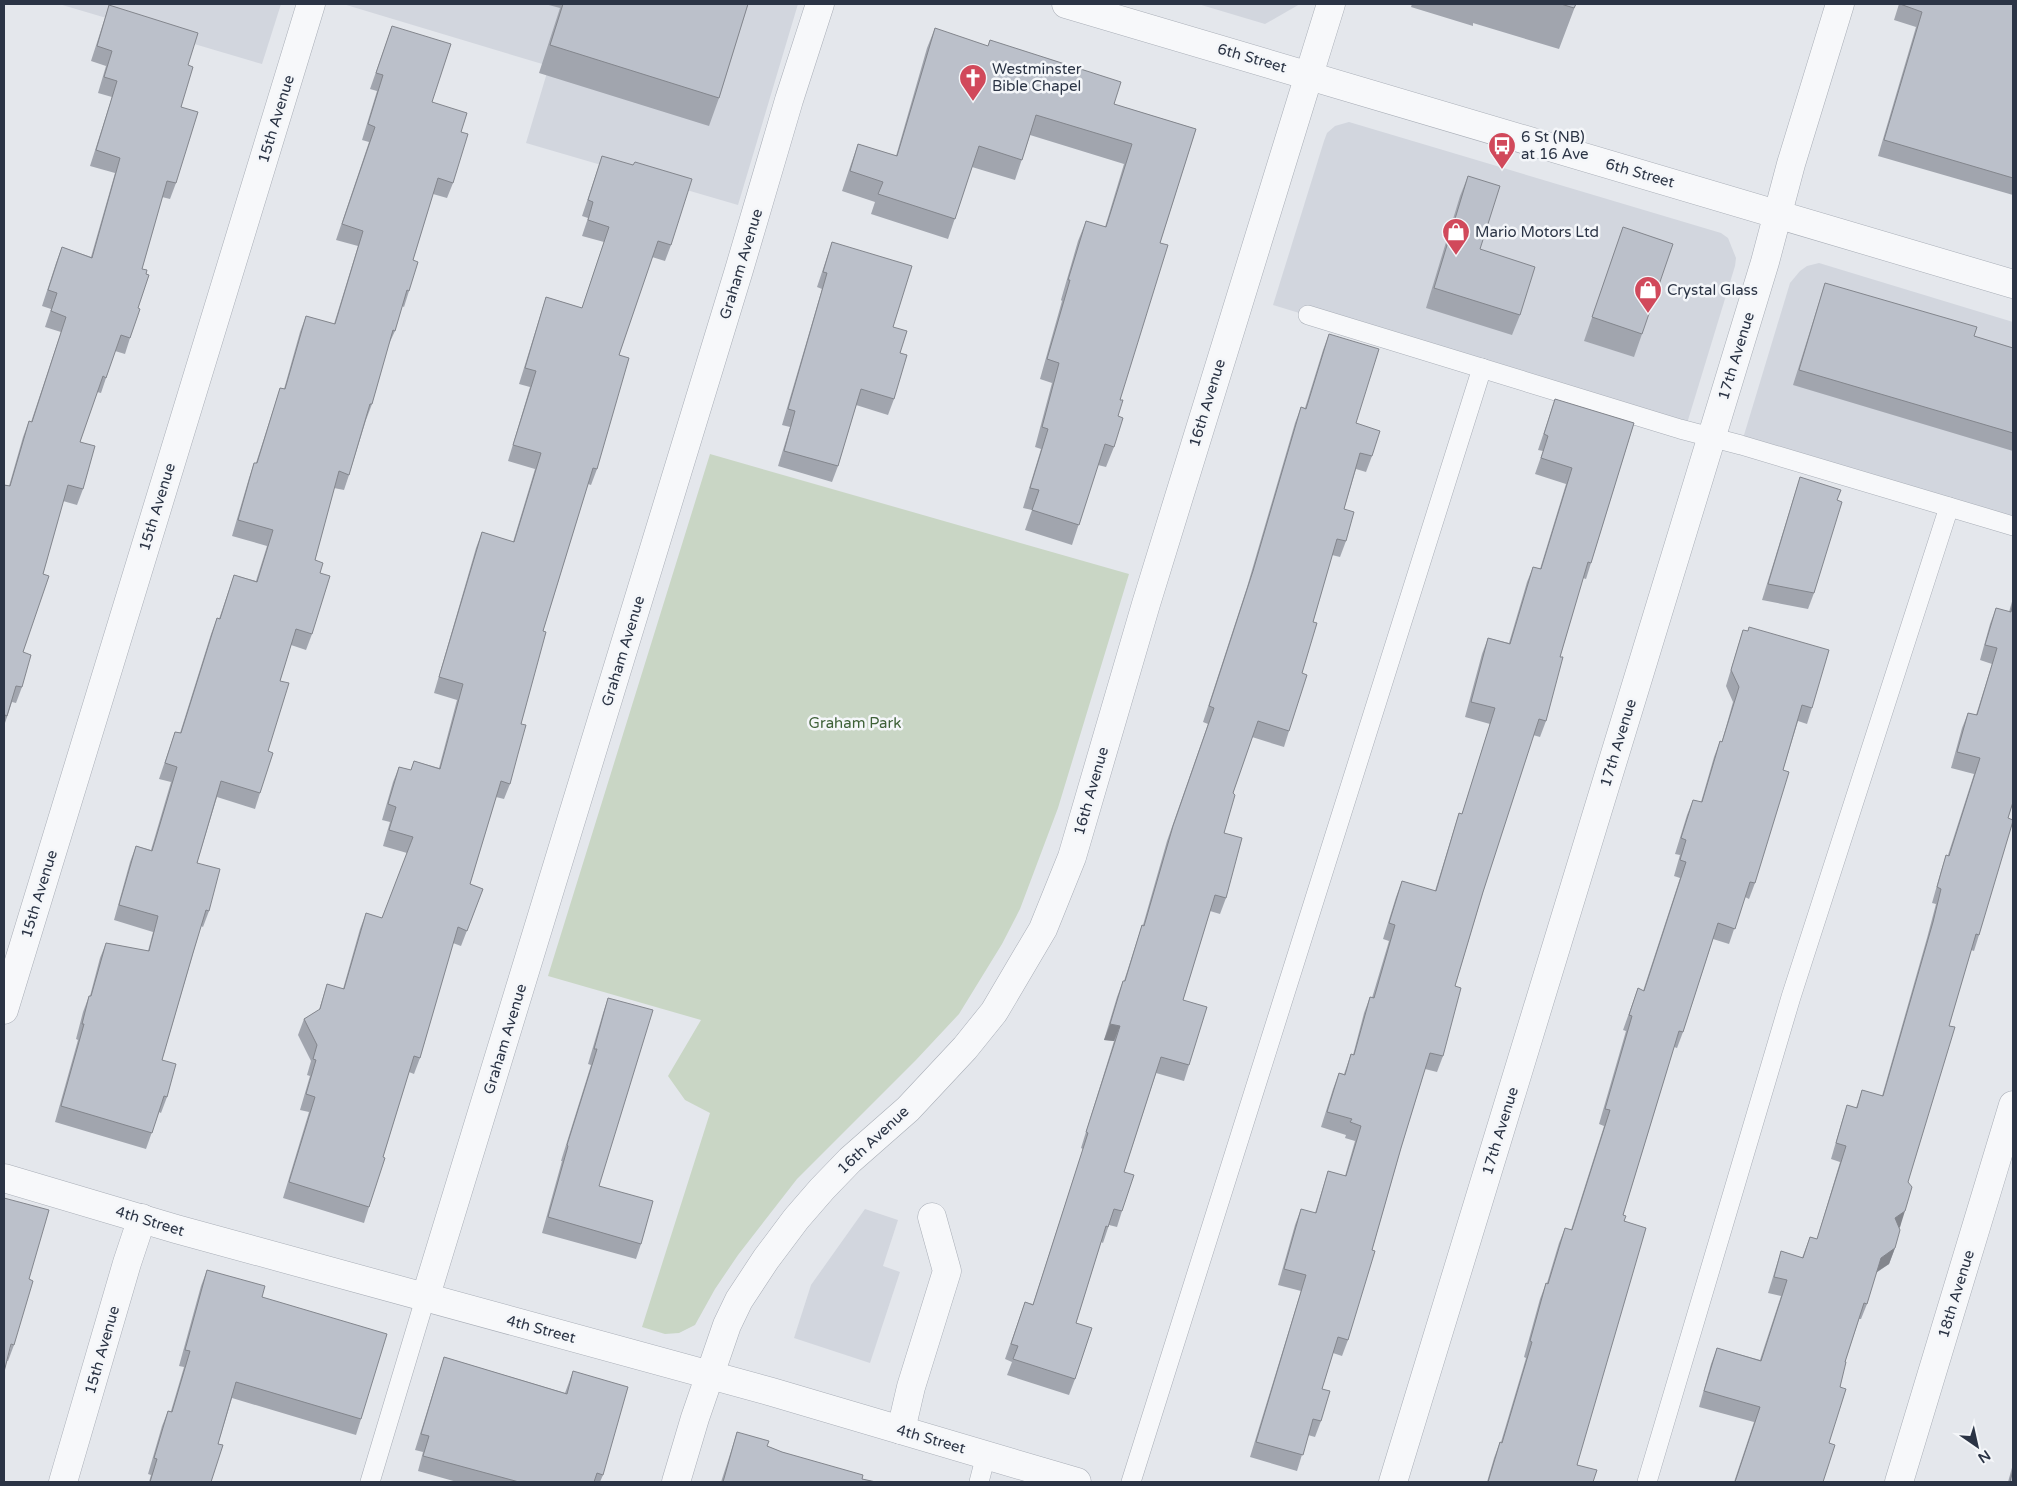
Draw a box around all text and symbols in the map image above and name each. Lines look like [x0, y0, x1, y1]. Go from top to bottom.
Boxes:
street label: 6th Street [1215, 40, 1289, 77]
place label: Westminster Bible Chapel [992, 60, 1082, 95]
church icon: Westminster Bible Chapel [958, 63, 988, 102]
street label: 15th Avenue [254, 73, 298, 165]
place label: 6 St (NB) at 16 Ave [1521, 128, 1589, 163]
bus stop icon: 6 St (NB) at 16 Ave [1487, 131, 1517, 170]
street label: 6th Street [1603, 155, 1677, 192]
street label: Graham Avenue [716, 207, 766, 321]
shop icon: Mario Motors Ltd [1441, 217, 1471, 256]
place label: Mario Motors Ltd [1475, 223, 1599, 241]
shop icon: Crystal Glass [1633, 275, 1663, 314]
place label: Crystal Glass [1667, 281, 1758, 299]
street label: 17th Avenue [1714, 310, 1758, 402]
street label: 16th Avenue [1185, 357, 1229, 449]
street label: 15th Avenue [135, 461, 179, 553]
street label: Graham Avenue [598, 594, 648, 708]
street label: 17th Avenue [1596, 697, 1640, 789]
park label: Graham Park [809, 714, 901, 732]
street label: 16th Avenue [1070, 745, 1112, 837]
street label: 15th Avenue [17, 848, 61, 940]
street label: Graham Avenue [480, 982, 530, 1096]
street label: 17th Avenue [1478, 1085, 1522, 1177]
street label: 16th Avenue [833, 1102, 913, 1178]
street label: 4th Street [113, 1202, 187, 1240]
street label: 18th Avenue [1934, 1248, 1978, 1340]
street label: 15th Avenue [81, 1304, 123, 1396]
street label: 4th Street [504, 1311, 578, 1347]
street label: 4th Street [894, 1421, 968, 1458]
north arrow [1952, 1421, 2002, 1471]
text: N [1975, 1446, 1993, 1467]

